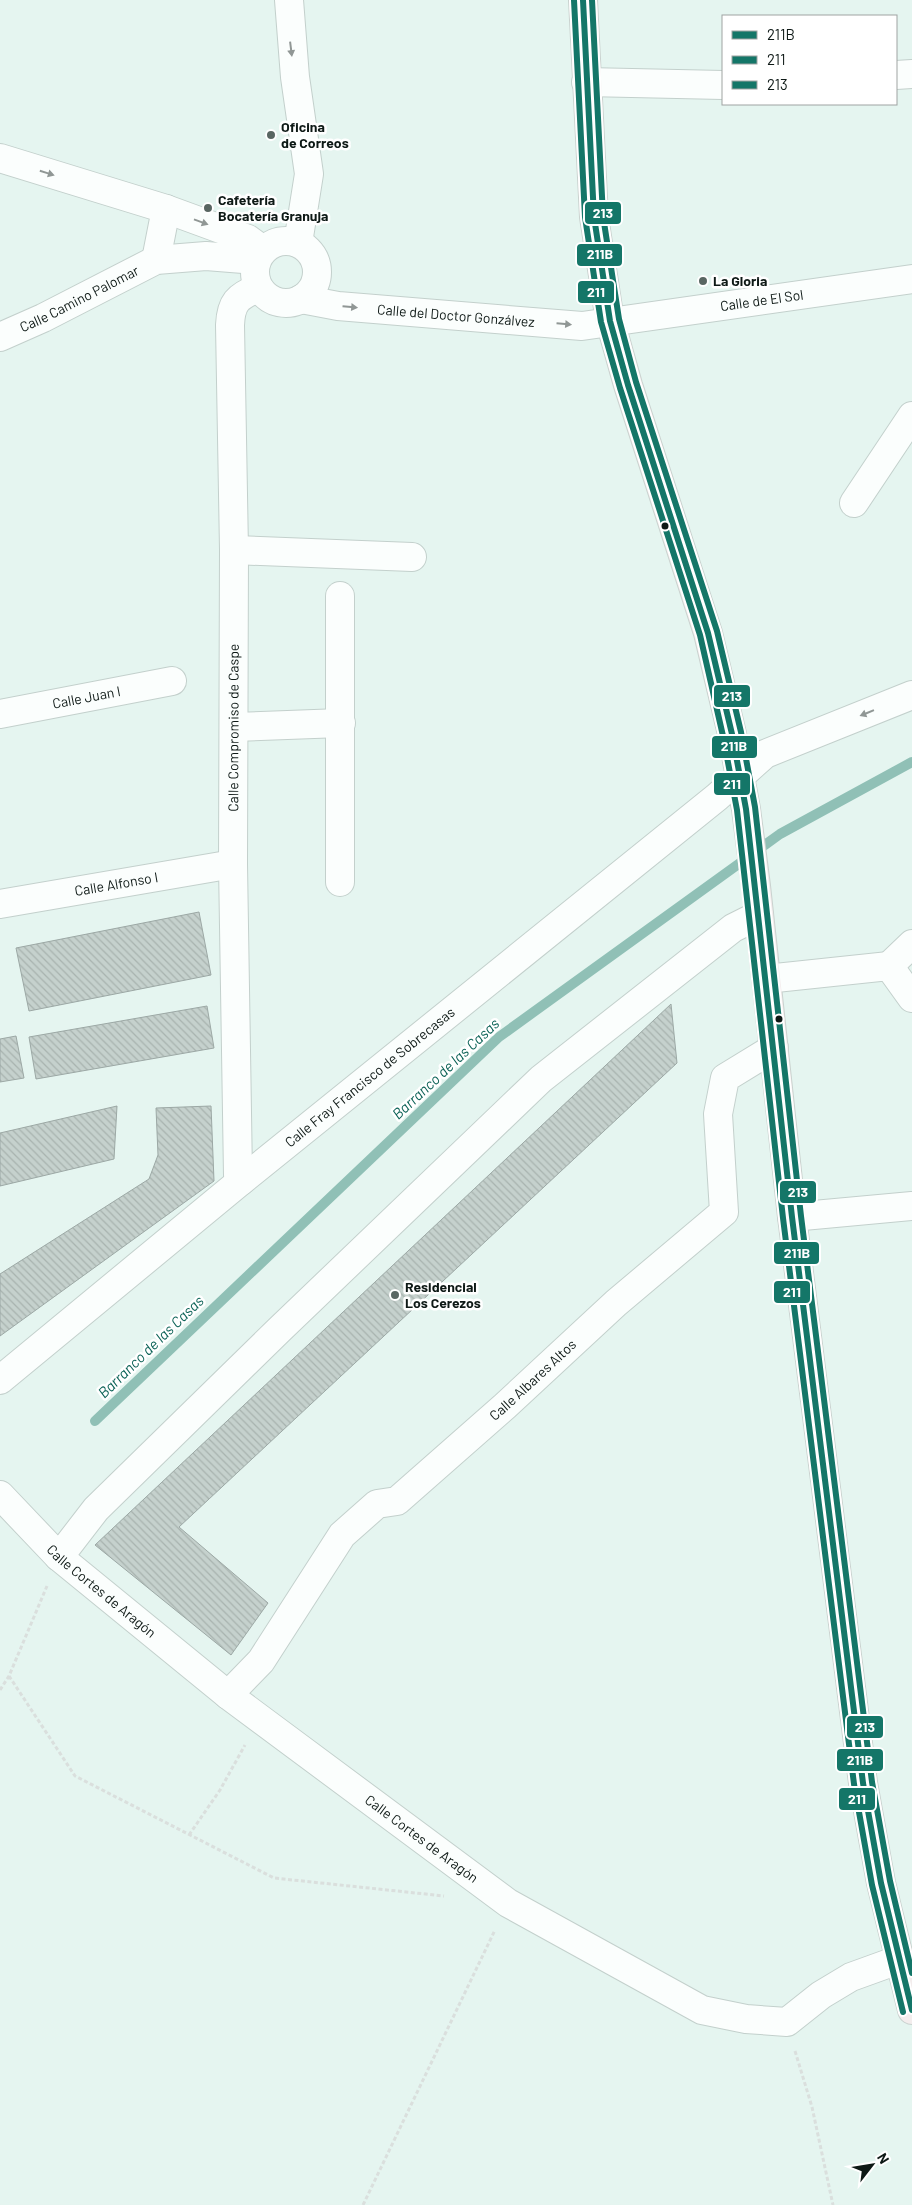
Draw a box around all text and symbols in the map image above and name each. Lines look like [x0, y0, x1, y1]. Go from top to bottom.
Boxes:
legend [722, 15, 897, 105]
text: 211B [767, 25, 795, 43]
one-way arrow [287, 41, 295, 57]
text: 211 [767, 50, 785, 68]
text: 213 [767, 75, 788, 93]
place label: Oficina de Correos [281, 118, 349, 151]
marker: Oficina de Correos [265, 129, 277, 141]
one-way arrow [39, 169, 54, 177]
place label: Cafetería Bocatería Granuja [218, 191, 328, 224]
line badge: 213 [584, 201, 622, 225]
marker: Cafetería Bocatería Granuja [202, 202, 214, 214]
text: 213 [593, 204, 613, 221]
one-way arrow [194, 219, 209, 226]
line badge: 211B [576, 243, 623, 267]
text: 211B [587, 245, 613, 262]
street label: Calle Camino Palomar [17, 261, 141, 335]
place label: La Gloria [713, 272, 767, 289]
marker: La Gloria [697, 275, 709, 287]
line badge: 211 [577, 280, 615, 304]
text: 211 [587, 283, 605, 300]
street label: Calle de El Sol [719, 286, 804, 314]
street label: Calle del Doctor Gonzálvez [377, 300, 535, 330]
one-way arrow [342, 303, 358, 311]
one-way arrow [556, 320, 572, 328]
unlabelled marker [660, 521, 670, 531]
street label: Calle Compromiso de Caspe [224, 644, 242, 812]
street label: Calle Juan I [51, 682, 122, 712]
line badge: 213 [713, 684, 751, 708]
text: 213 [722, 687, 742, 704]
one-way arrow [860, 710, 874, 718]
line badge: 211B [711, 735, 758, 759]
text: 211B [721, 737, 747, 754]
line badge: 211 [713, 772, 751, 796]
text: 211 [723, 775, 741, 792]
street label: Calle Alfonso I [73, 868, 159, 899]
street label: Calle Fray Francisco de Sobrecasas [281, 1003, 458, 1150]
water label: Barranco de las Casas [388, 1014, 503, 1122]
unlabelled marker [774, 1014, 784, 1024]
line badge: 213 [779, 1180, 817, 1204]
text: 213 [788, 1183, 808, 1200]
line badge: 211B [773, 1241, 820, 1265]
text: 211B [784, 1244, 810, 1261]
place label: Residencial Los Cerezos [405, 1278, 481, 1311]
line badge: 211 [773, 1280, 811, 1304]
text: 211 [783, 1283, 801, 1300]
marker: Residencial Los Cerezos [389, 1289, 401, 1301]
water label: Barranco de las Casas [94, 1291, 207, 1401]
street label: Calle Albares Altos [486, 1335, 579, 1424]
street label: Calle Cortes de Aragón [44, 1541, 160, 1641]
line badge: 213 [846, 1715, 884, 1739]
text: 213 [855, 1718, 875, 1735]
line badge: 211B [836, 1748, 884, 1772]
text: 211B [847, 1751, 873, 1768]
line badge: 211 [838, 1787, 876, 1811]
text: 211 [848, 1790, 866, 1807]
street label: Calle Cortes de Aragón [362, 1791, 482, 1886]
north arrow [847, 2140, 897, 2190]
text: N [874, 2150, 893, 2166]

